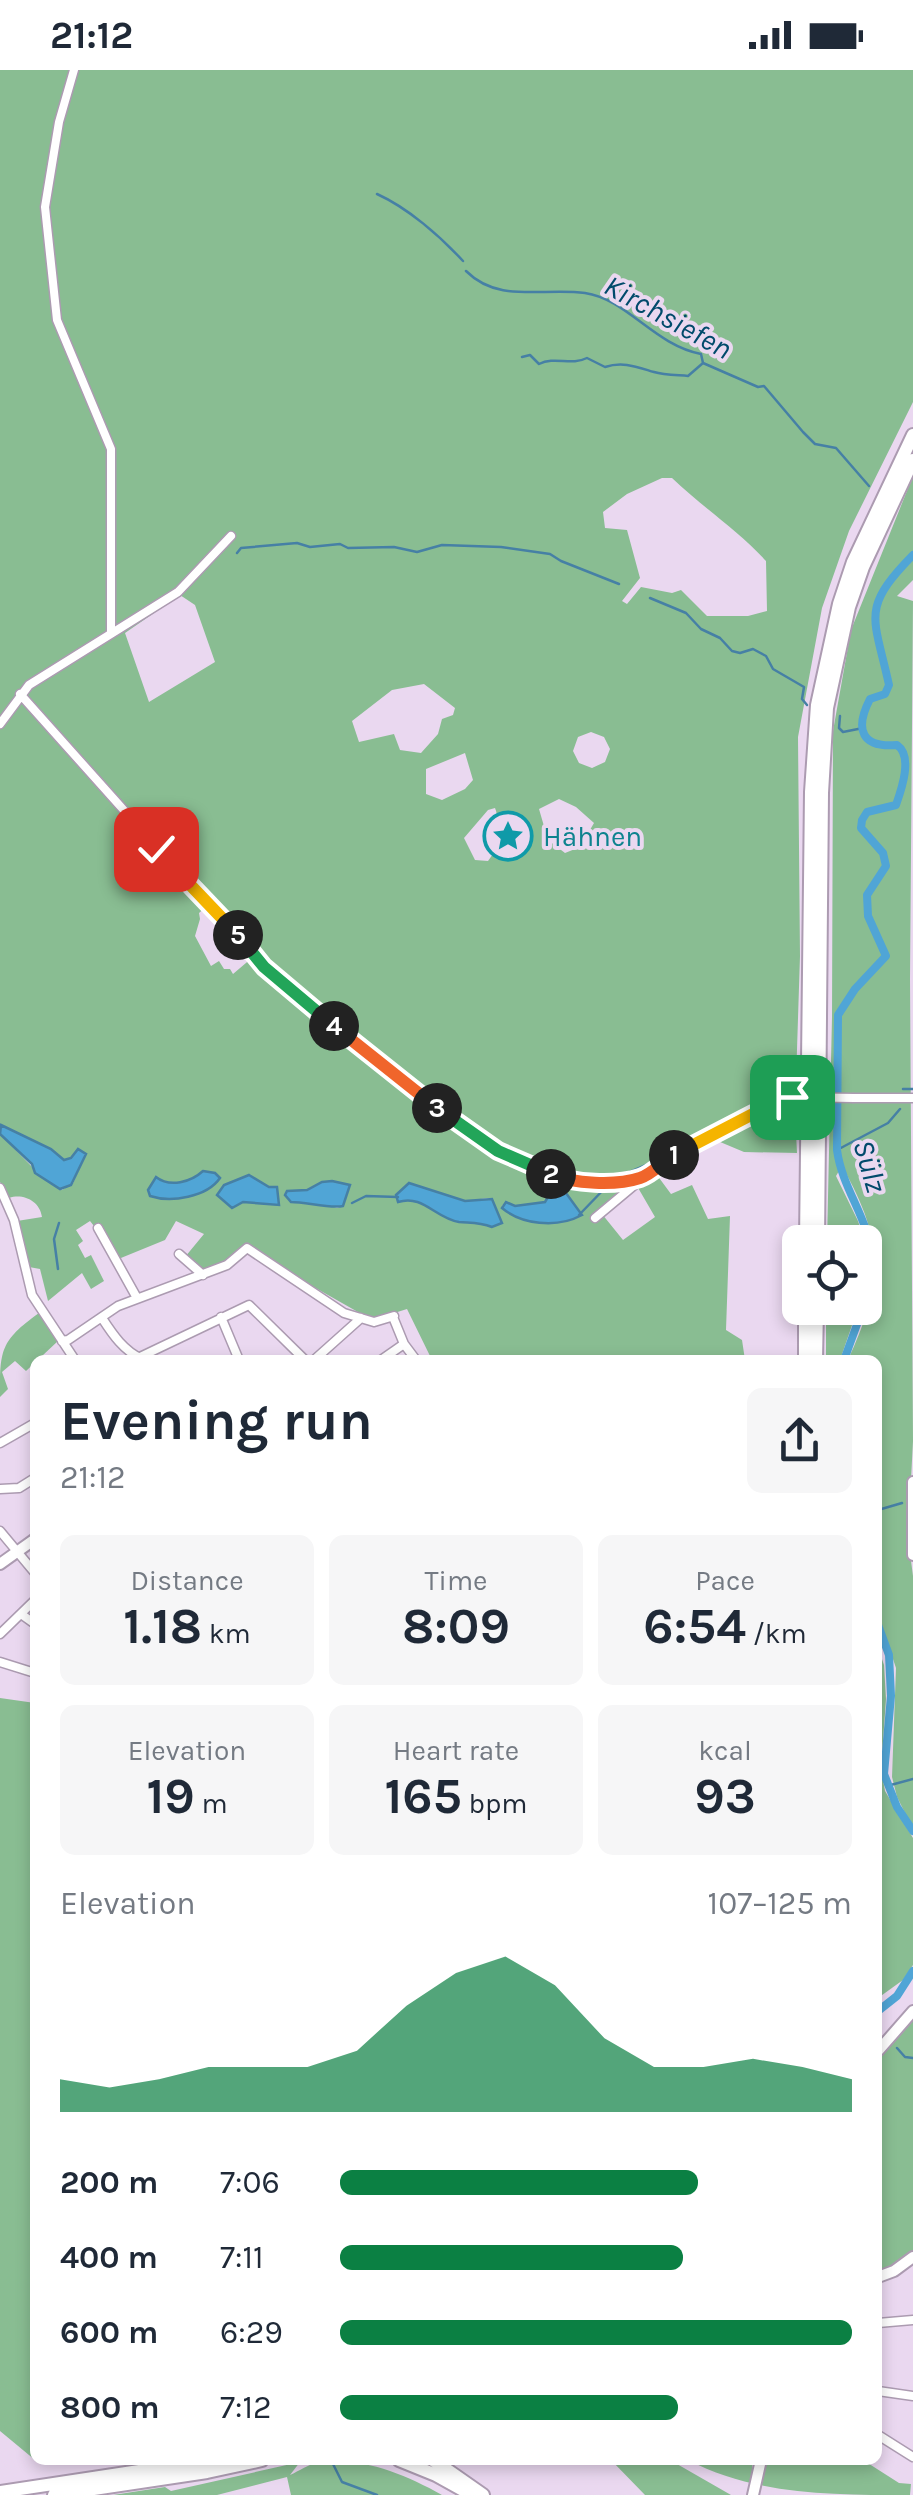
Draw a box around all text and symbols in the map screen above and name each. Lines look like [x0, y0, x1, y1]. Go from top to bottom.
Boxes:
text: 21:12 [50, 13, 133, 58]
water label: Kirchsiefen [598, 267, 738, 367]
pin [114, 807, 199, 892]
place icon: Hähnen [482, 810, 534, 862]
place label: Hähnen [543, 820, 642, 853]
icon: check [129, 822, 184, 877]
pin: 5 [213, 910, 263, 960]
text: 5 [230, 918, 246, 951]
pin: 4 [309, 1001, 359, 1051]
text: 4 [326, 1009, 342, 1042]
pin [750, 1055, 835, 1140]
icon: arrive [765, 1070, 820, 1125]
pin: 3 [412, 1083, 462, 1133]
text: 3 [428, 1091, 446, 1124]
pin: 1 [649, 1130, 699, 1180]
water label: Sülz [845, 1136, 895, 1197]
text: 1 [669, 1138, 679, 1171]
pin: 2 [526, 1149, 576, 1199]
text: 2 [543, 1157, 559, 1190]
map controls [782, 1225, 882, 1325]
button: locate [782, 1225, 882, 1325]
button: share [747, 1388, 852, 1493]
text: Evening run [60, 1389, 373, 1453]
text: 21:12 [60, 1459, 126, 1496]
text: Distance [130, 1564, 244, 1597]
text: Time [425, 1564, 487, 1597]
text: Pace [695, 1564, 755, 1597]
text: 1.18 [123, 1597, 202, 1656]
text: 8:09 [402, 1597, 510, 1656]
text: 6:54 [643, 1597, 746, 1656]
text: km [202, 1617, 251, 1650]
text: /km [746, 1617, 807, 1650]
text: Elevation [128, 1734, 246, 1767]
text: Heart rate [393, 1734, 519, 1767]
text: kcal [698, 1734, 752, 1767]
text: 19 [146, 1767, 195, 1826]
text: 165 [384, 1767, 462, 1826]
text: 93 [694, 1767, 756, 1826]
text: m [195, 1787, 228, 1820]
text: bpm [462, 1787, 528, 1820]
text: Elevation [60, 1885, 195, 1922]
text: 107–125 m [708, 1885, 852, 1922]
text: 200 m [60, 2164, 158, 2201]
text: 7:06 [220, 2164, 280, 2201]
text: 400 m [60, 2239, 158, 2276]
text: 7:11 [220, 2239, 264, 2276]
text: 600 m [60, 2314, 158, 2351]
text: 6:29 [220, 2314, 283, 2351]
text: 800 m [60, 2389, 160, 2426]
text: 7:12 [220, 2389, 272, 2426]

